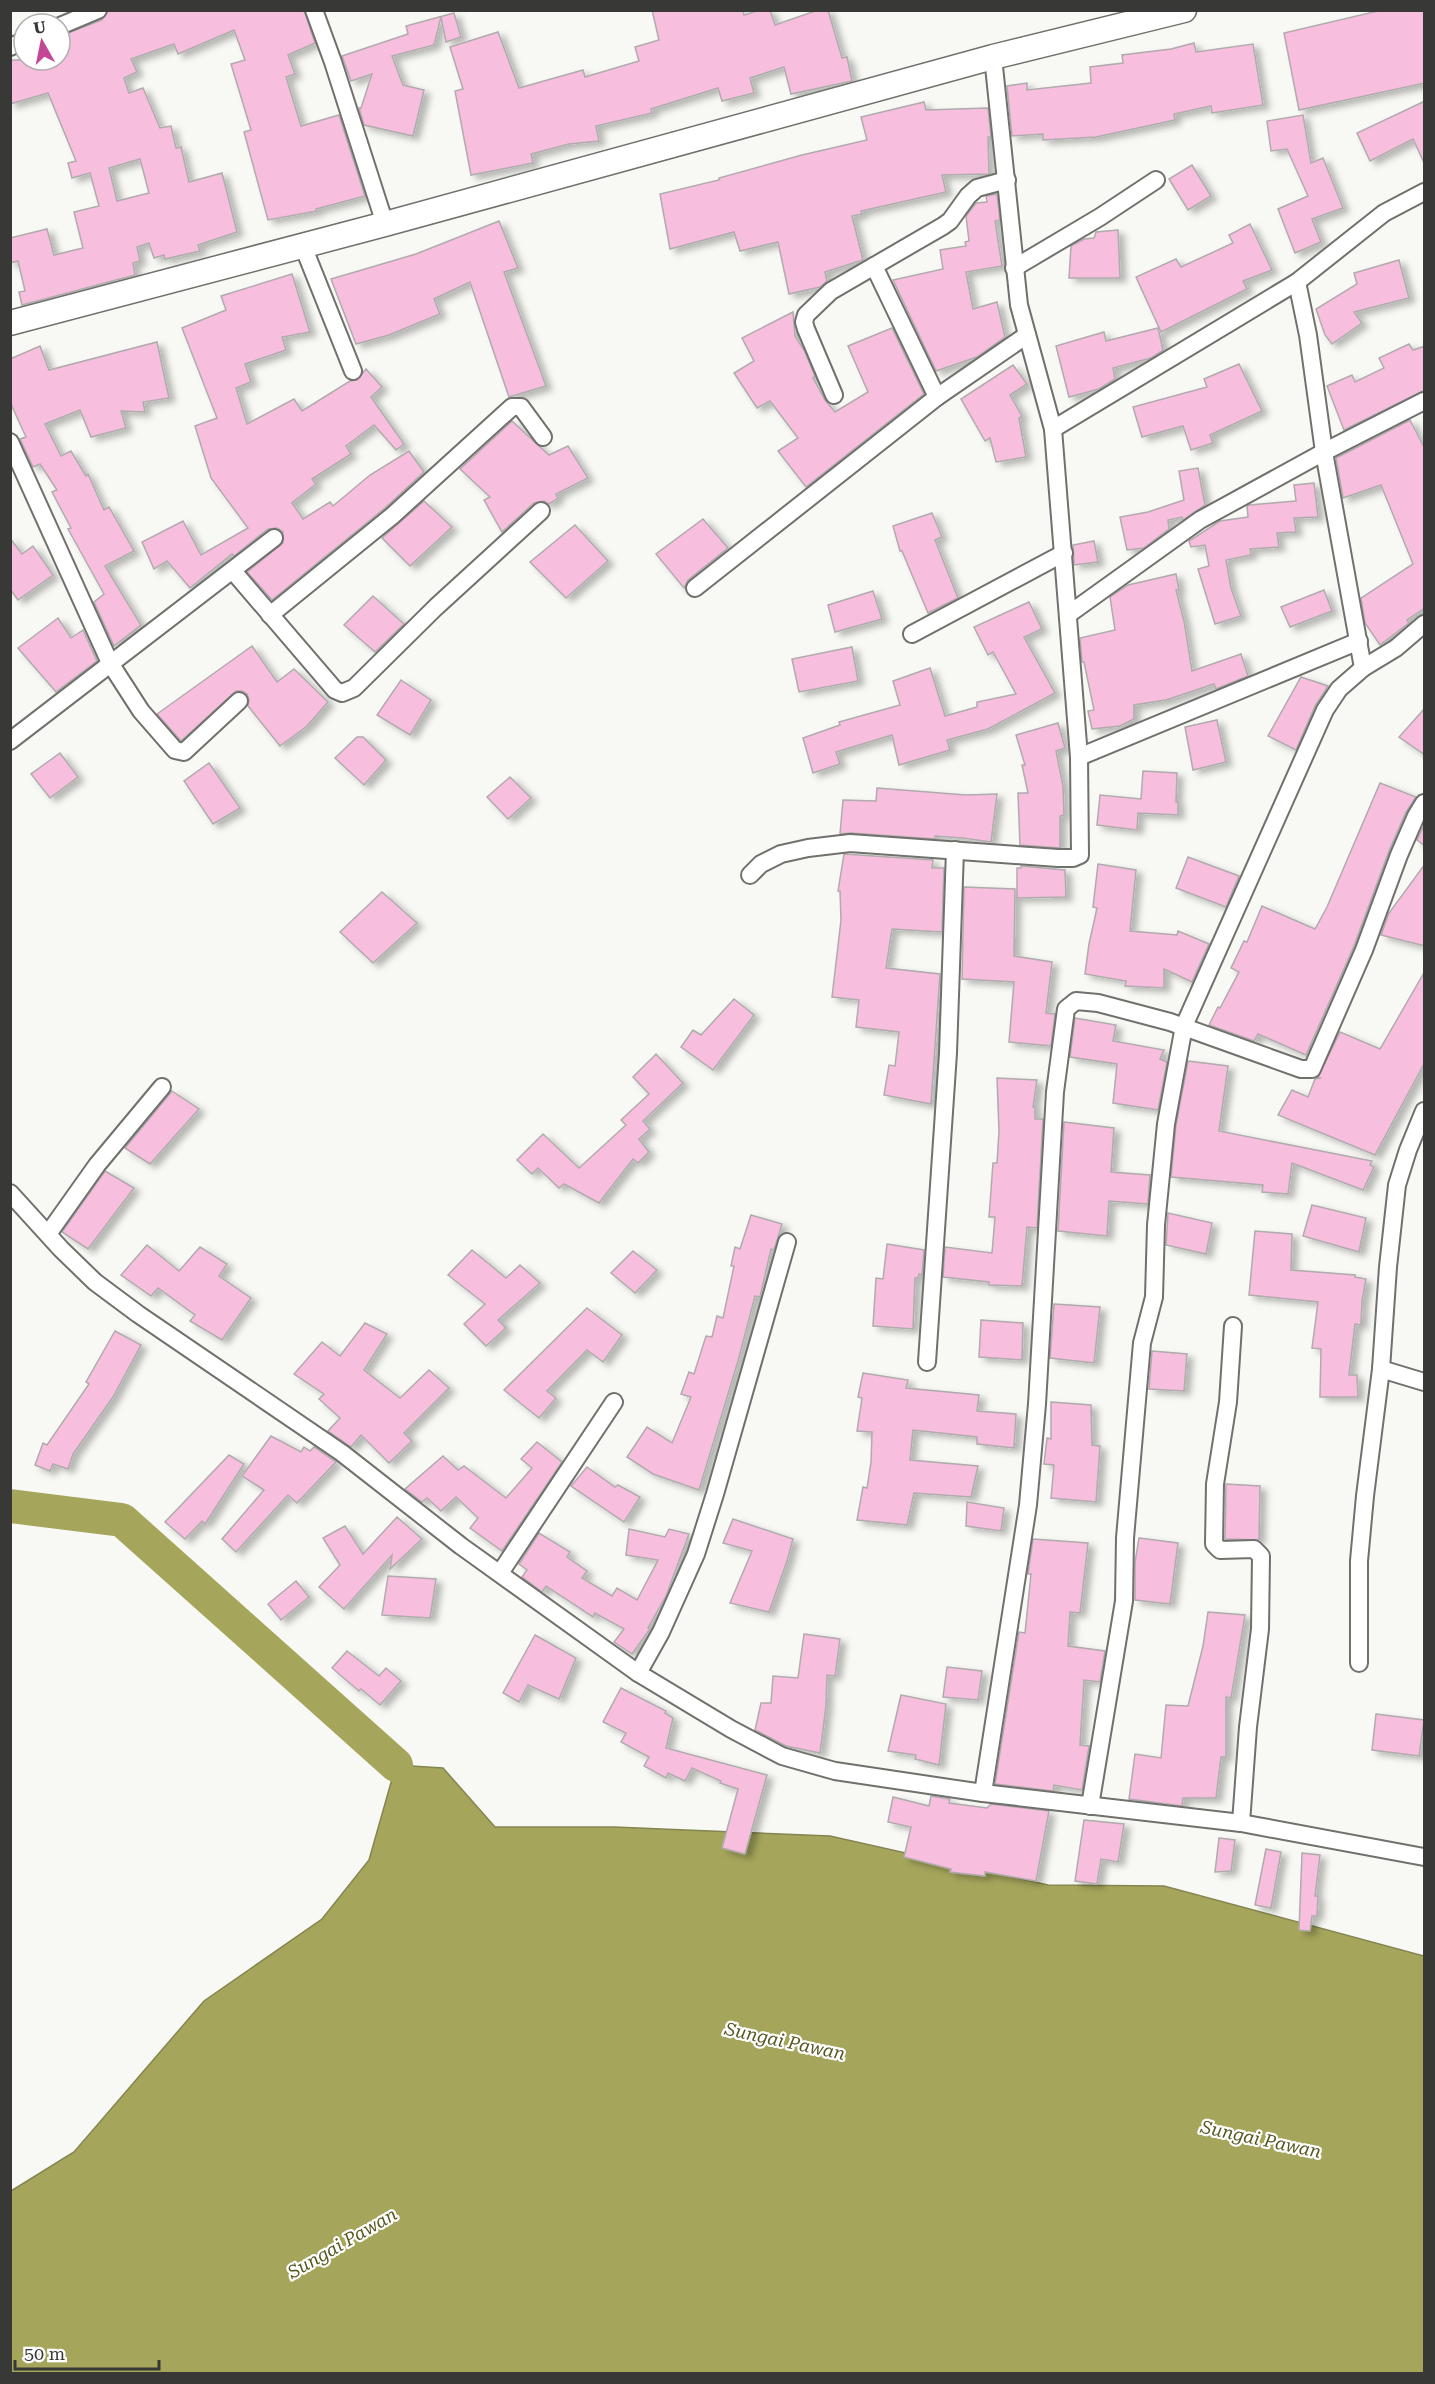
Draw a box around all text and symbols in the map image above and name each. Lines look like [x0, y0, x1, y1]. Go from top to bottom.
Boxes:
north arrow [12, 12, 72, 72]
text: U [32, 17, 47, 38]
water label: Sungai Pawan [722, 2018, 847, 2064]
water label: Sungai Pawan [1198, 2116, 1323, 2162]
water label: Sungai Pawan [283, 2203, 400, 2283]
scale bar [15, 2333, 159, 2371]
text: 50 m [24, 2343, 65, 2364]

